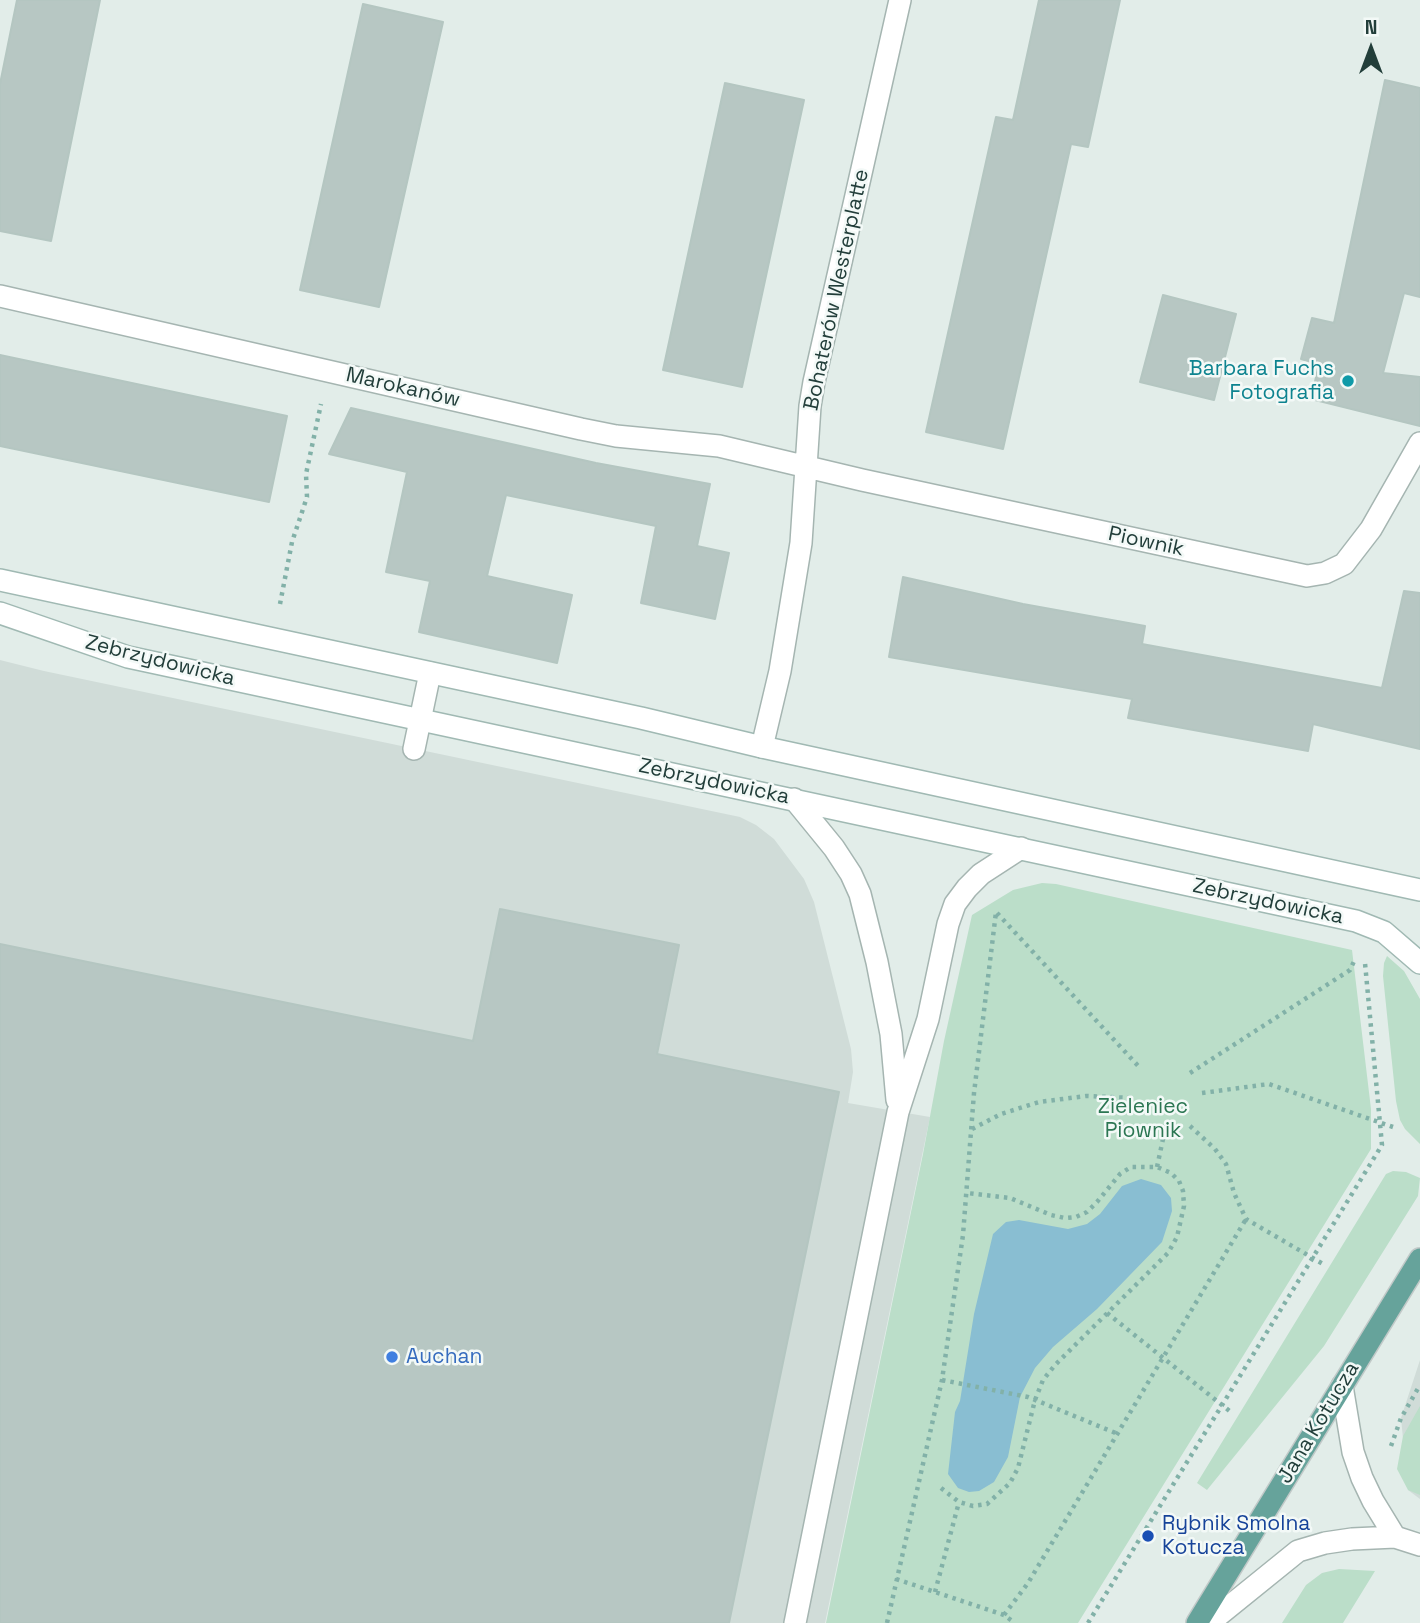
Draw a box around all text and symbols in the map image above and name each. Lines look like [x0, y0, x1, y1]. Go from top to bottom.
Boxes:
north arrow [1336, 14, 1406, 84]
text: N [1365, 15, 1377, 40]
street label: Bohaterów Westerplatte [799, 167, 875, 413]
place label: Barbara Fuchs Fotografia [1189, 356, 1334, 406]
street label: Marokanów [343, 363, 463, 413]
marker: Barbara Fuchs Fotografia [1340, 373, 1356, 389]
street label: Piownik [1106, 522, 1186, 562]
street label: Zebrzydowicka [83, 630, 237, 692]
street label: Zebrzydowicka [636, 754, 792, 810]
street label: Zebrzydowicka [1190, 874, 1346, 930]
park label: Zieleniec Piownik [1098, 1094, 1188, 1144]
place label: Auchan [406, 1344, 482, 1370]
marker: Auchan [384, 1349, 400, 1365]
street label: Jana Kotucza [1273, 1358, 1365, 1488]
place label: Rybnik Smolna Kotucza [1162, 1511, 1310, 1561]
marker: Rybnik Smolna Kotucza [1140, 1528, 1156, 1544]

